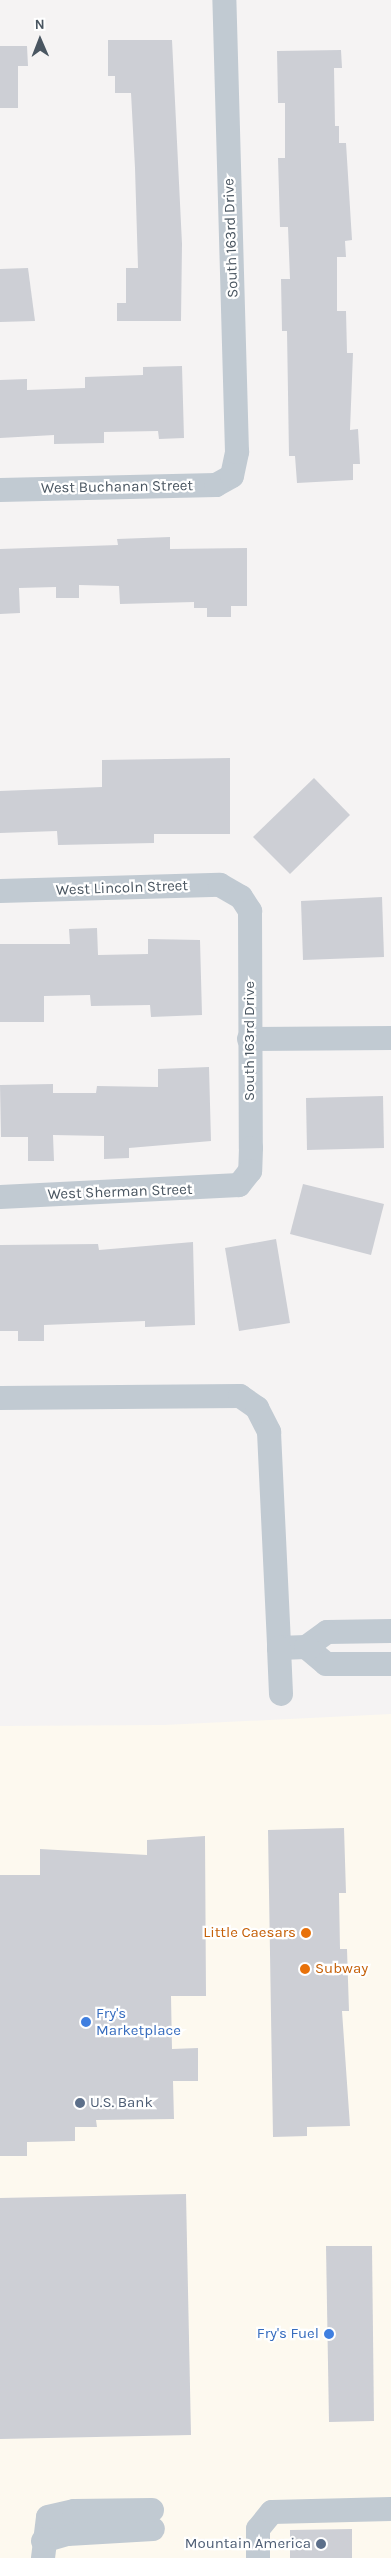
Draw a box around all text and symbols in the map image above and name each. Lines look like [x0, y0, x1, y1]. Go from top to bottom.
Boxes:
north arrow [15, 15, 65, 65]
text: N [35, 16, 45, 33]
street label: South 163rd Drive [220, 178, 242, 298]
street label: West Buchanan Street [41, 477, 193, 497]
street label: West Lincoln Street [56, 877, 188, 899]
street label: South 163rd Drive [241, 981, 259, 1101]
street label: West Sherman Street [47, 1180, 193, 1204]
place label: Little Caesars [203, 1924, 296, 1942]
marker: Little Caesars [300, 1927, 312, 1939]
place label: Subway [315, 1960, 368, 1978]
marker: Subway [299, 1963, 311, 1975]
place label: Fry's Marketplace [96, 2004, 181, 2039]
marker: Fry's Marketplace [80, 2016, 92, 2028]
place label: U.S. Bank [90, 2094, 153, 2112]
marker: U.S. Bank [74, 2097, 86, 2109]
place label: Fry's Fuel [257, 2325, 319, 2343]
marker: Fry's Fuel [323, 2328, 335, 2340]
place label: Mountain America [185, 2535, 311, 2553]
marker: Mountain America [315, 2538, 327, 2550]

